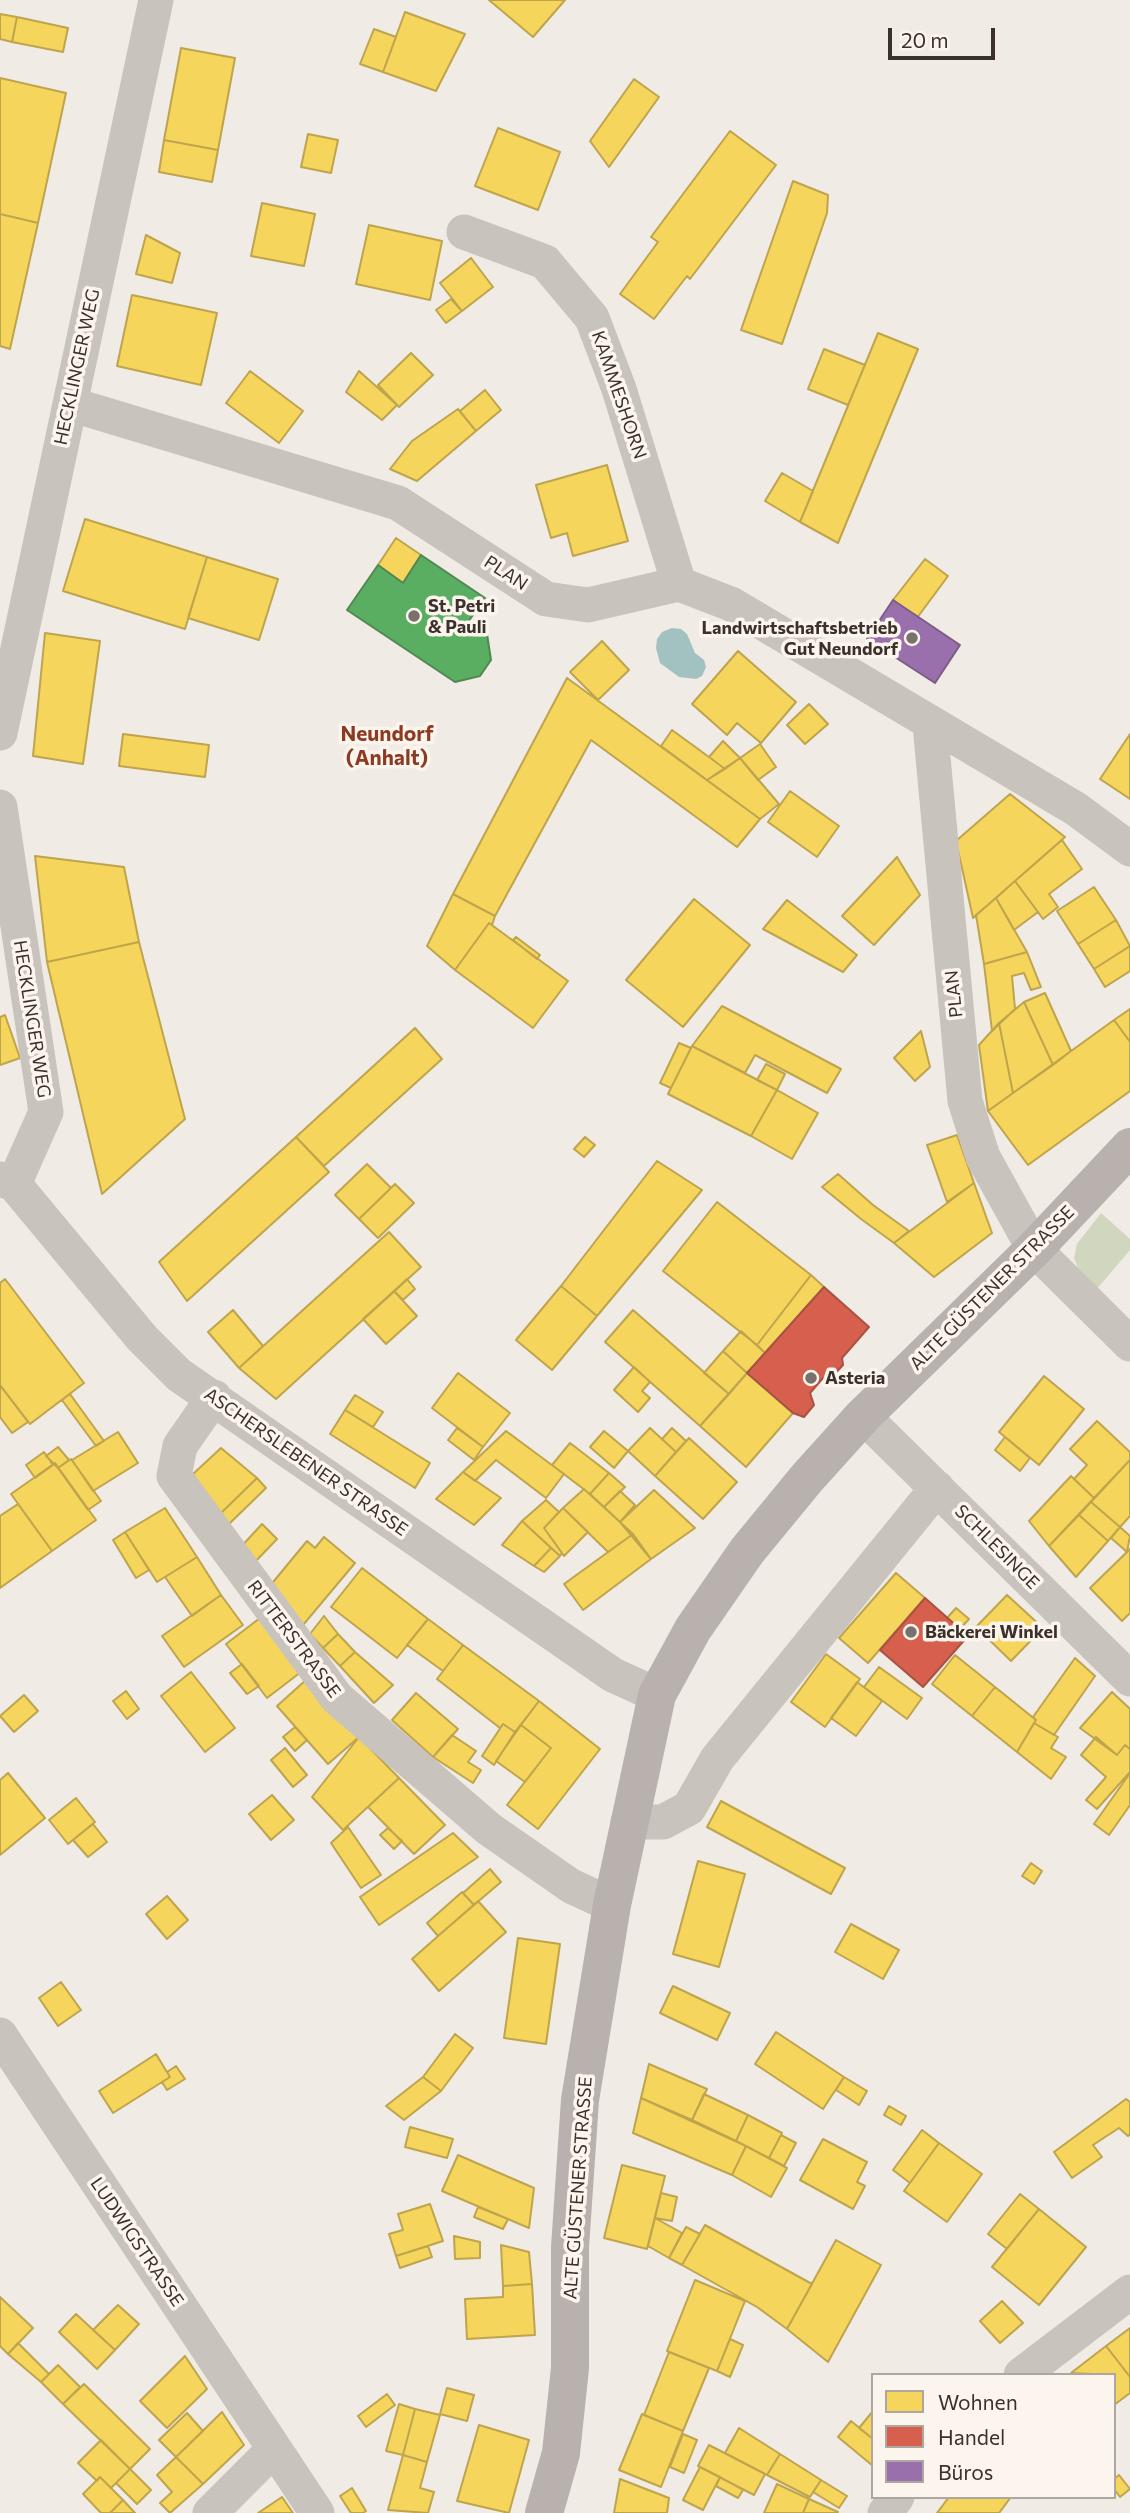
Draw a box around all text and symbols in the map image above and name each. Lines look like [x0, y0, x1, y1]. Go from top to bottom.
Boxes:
scale bar [892, 14, 999, 58]
text: 20 m [901, 27, 949, 52]
street label: HECKLINGER WEG [50, 287, 104, 447]
street label: KAMMESHORN [587, 328, 651, 462]
street label: PLAN [480, 551, 532, 595]
place label: St. Petri & Pauli [428, 595, 495, 638]
marker: St. Petri & Pauli [406, 608, 422, 624]
place label: Landwirtschaftsbetrieb Gut Neundorf [702, 617, 898, 660]
marker: Landwirtschaftsbetrieb Gut Neundorf [904, 630, 920, 646]
district label: Neundorf (Anhalt) [340, 721, 434, 771]
street label: HECKLINGER WEG [9, 939, 55, 1099]
street label: PLAN [941, 969, 967, 1019]
street label: ALTE GÜSTENER STRASSE [905, 1201, 1079, 1375]
place label: Asteria [825, 1367, 885, 1389]
marker: Asteria [803, 1370, 819, 1386]
street label: ASCHERSLEBENER STRASSE [200, 1383, 412, 1541]
street label: SCHLESINGE [950, 1500, 1044, 1594]
street label: RITTERSTRASSE [243, 1576, 345, 1702]
place label: Bäckerei Winkel [925, 1621, 1058, 1643]
marker: Bäckerei Winkel [903, 1624, 919, 1640]
street label: ALTE GÜSTENER STRASSE [559, 2076, 597, 2300]
street label: LUDWIGSTRASSE [86, 2173, 188, 2311]
legend [871, 2373, 1116, 2499]
text: Wohnen [938, 2389, 1018, 2414]
text: Handel [938, 2424, 1005, 2449]
text: Büros [938, 2459, 993, 2484]

